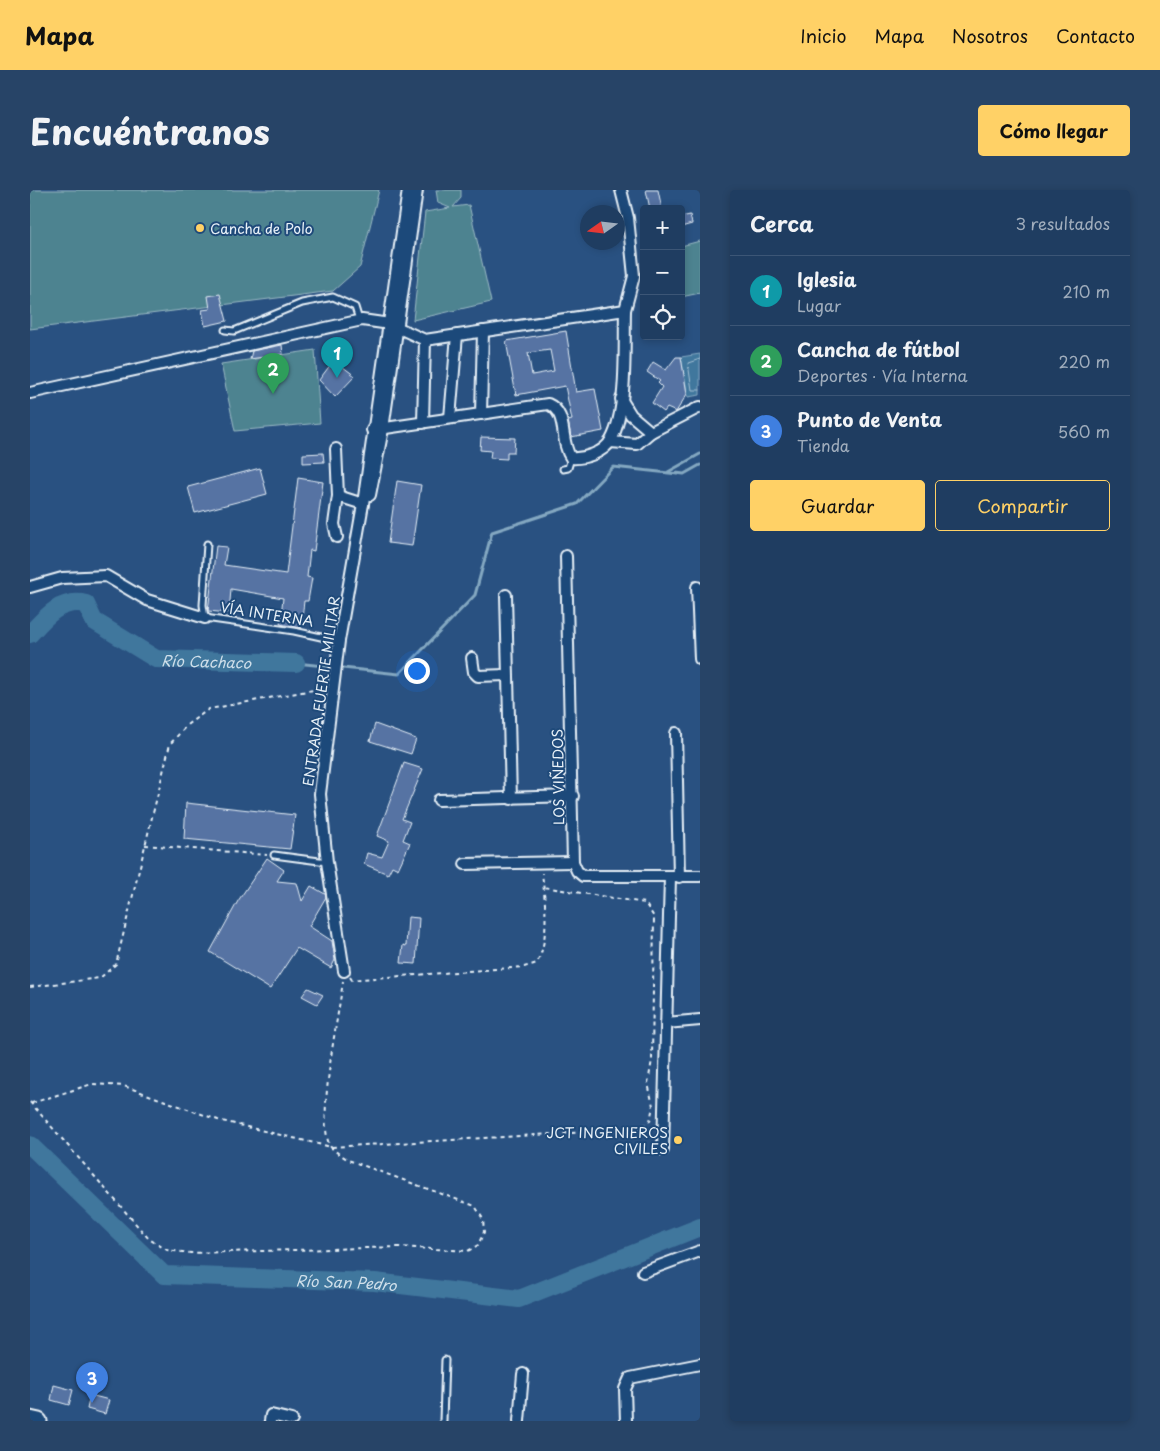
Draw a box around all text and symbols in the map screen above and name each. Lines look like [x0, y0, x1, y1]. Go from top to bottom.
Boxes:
text: Mapa [25, 17, 94, 53]
text: Inicio [800, 22, 847, 49]
text: Mapa [875, 22, 924, 49]
text: Nosotros [952, 22, 1028, 49]
text: Contacto [1056, 22, 1135, 49]
text: Encuéntranos [30, 104, 270, 157]
button: Cómo llegar [978, 105, 1130, 156]
north arrow [580, 205, 625, 250]
map controls [640, 205, 685, 340]
button: + [640, 205, 685, 250]
text: Cerca [750, 207, 814, 239]
text: 3 resultados [1015, 211, 1110, 235]
place label: Cancha de Polo [210, 218, 313, 239]
marker: Cancha de Polo [194, 222, 206, 234]
button: − [640, 250, 685, 295]
text: Iglesia [797, 265, 857, 293]
text: 1 [762, 279, 770, 303]
text: 210 m [1062, 279, 1110, 303]
text: Lugar [797, 293, 841, 317]
button: locate [640, 295, 685, 340]
text: Cancha de fútbol [797, 335, 960, 363]
pin: 1 [321, 337, 353, 378]
text: 2 [760, 349, 772, 373]
text: 220 m [1059, 349, 1110, 373]
pin: 2 [257, 353, 289, 394]
text: Deportes · Vía Interna [797, 363, 968, 387]
text: Punto de Venta [797, 405, 942, 433]
text: 3 [761, 419, 771, 443]
text: 560 m [1058, 419, 1110, 443]
text: Tienda [797, 433, 850, 457]
button: Guardar [750, 480, 925, 531]
button: Compartir [935, 480, 1110, 531]
street label: ENTRADA FUERTE MILITAR [297, 594, 345, 788]
street label: VÍA INTERNA [219, 596, 315, 632]
water label: Río Cachaco [161, 648, 252, 673]
your location [404, 658, 430, 684]
street label: LOS VIÑEDOS [547, 729, 569, 825]
place label: JCT INGENIEROS CIVILES [546, 1122, 668, 1159]
marker: JCT INGENIEROS CIVILES [672, 1134, 684, 1146]
water label: Río San Pedro [295, 1268, 399, 1296]
pin: 3 [76, 1362, 108, 1403]

